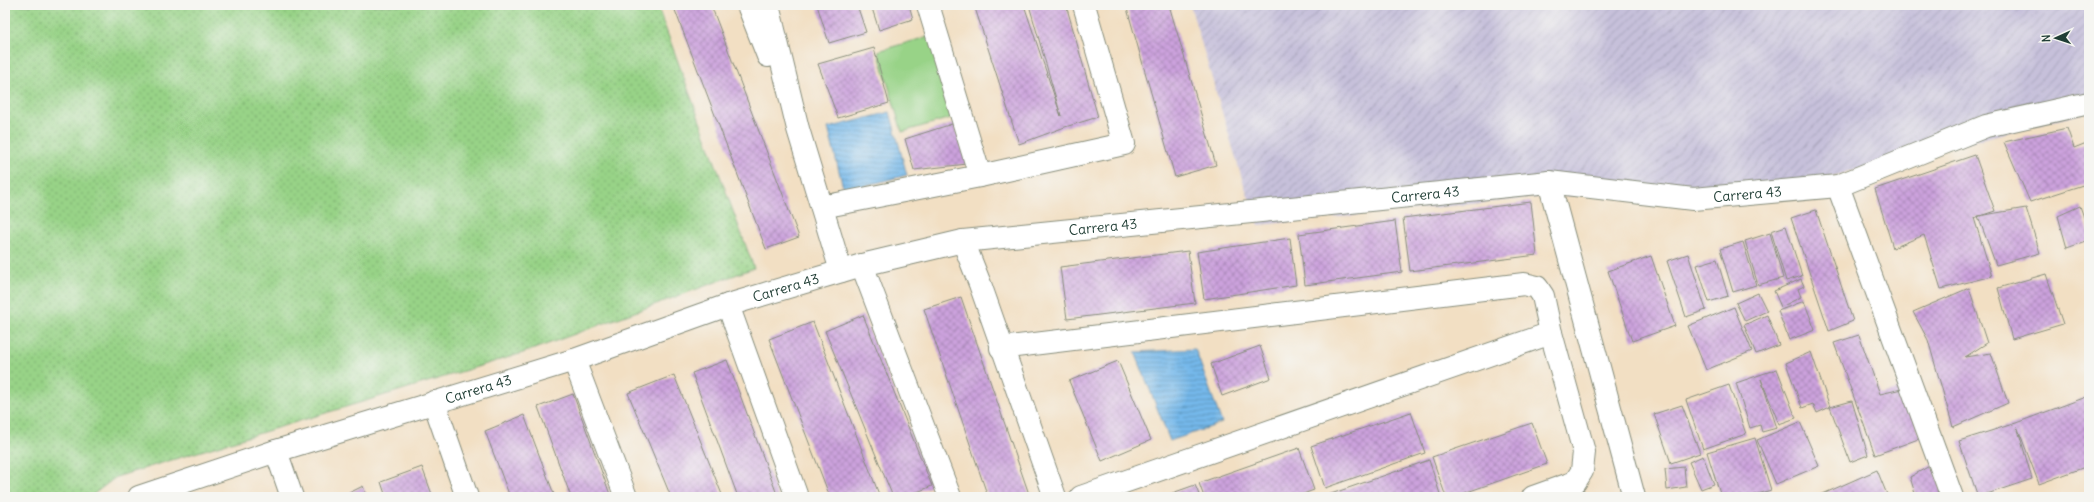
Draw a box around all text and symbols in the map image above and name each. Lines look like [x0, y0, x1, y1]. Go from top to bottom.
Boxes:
north arrow [2036, 18, 2076, 58]
text: N [2039, 34, 2053, 43]
street label: Carrera 43 [1390, 182, 1460, 207]
street label: Carrera 43 [1713, 182, 1783, 206]
street label: Carrera 43 [1068, 215, 1138, 239]
street label: Carrera 43 [750, 269, 821, 306]
street label: Carrera 43 [443, 371, 514, 408]

